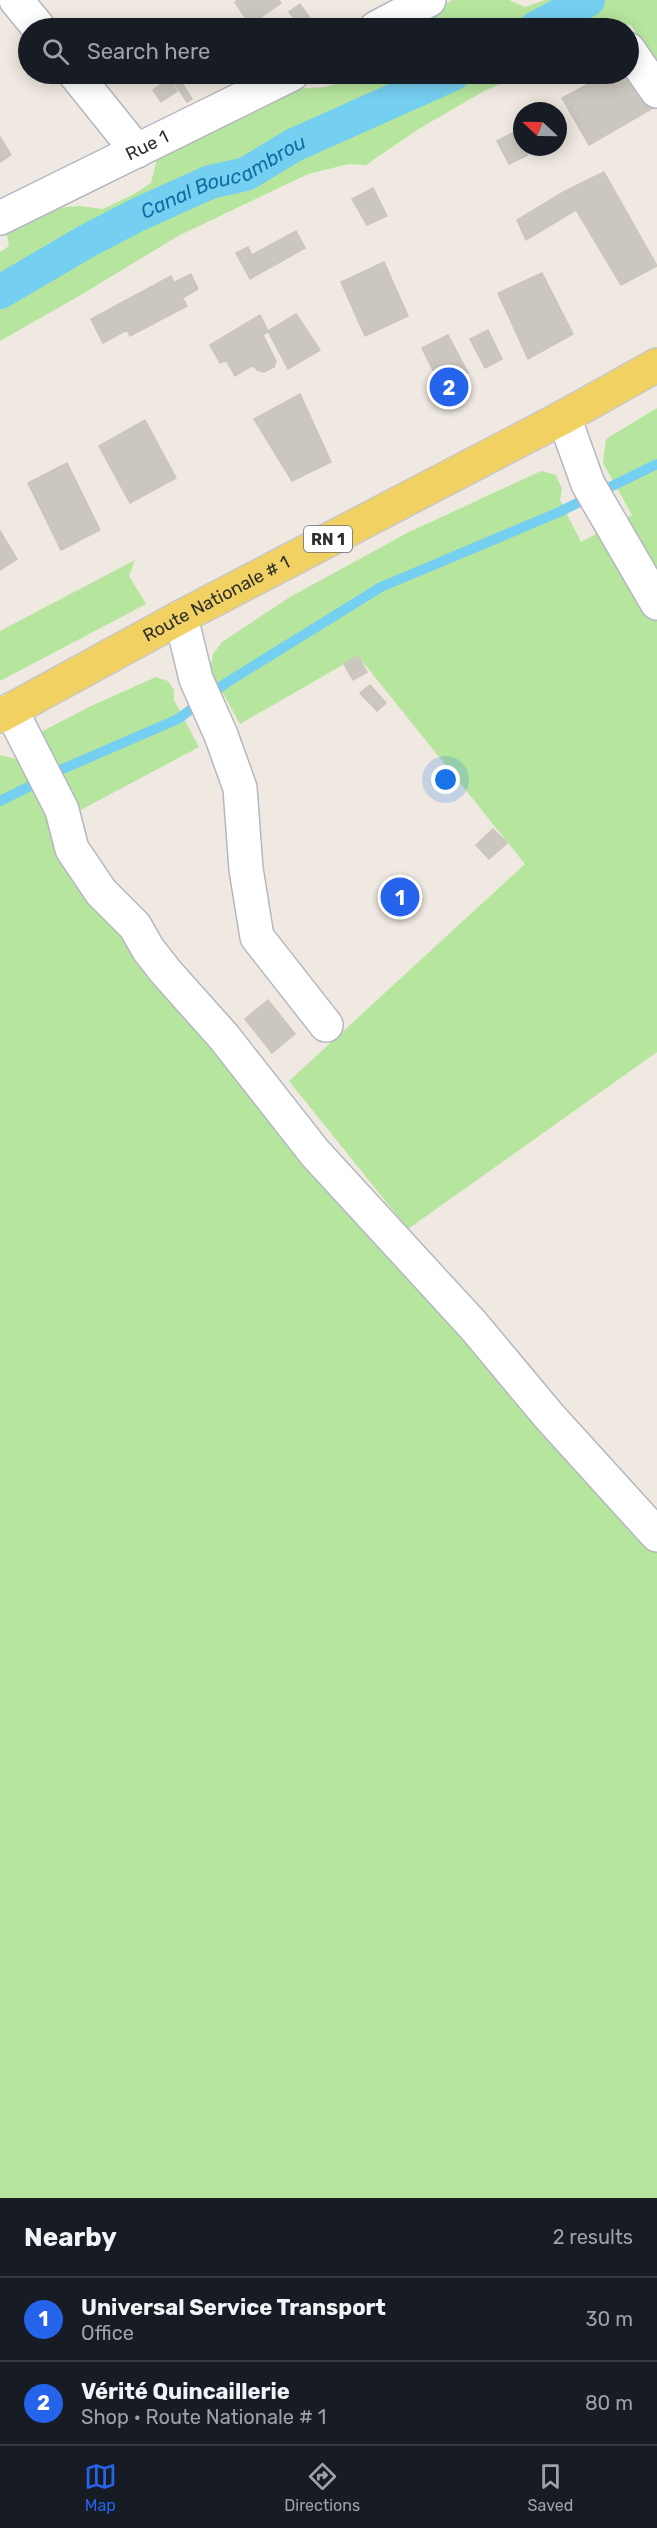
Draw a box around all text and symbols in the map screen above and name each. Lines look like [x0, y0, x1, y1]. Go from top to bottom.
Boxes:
search box [18, 18, 639, 84]
icon: search [39, 35, 72, 68]
text: Search here [87, 38, 210, 65]
north arrow [513, 102, 567, 156]
street label: Rue 1 [122, 126, 172, 165]
water label: Canal Boucambrou [137, 129, 309, 224]
pin: 2 [430, 364, 468, 410]
road number: RN 1 [304, 526, 352, 552]
street label: Route Nationale # 1 [139, 551, 294, 647]
your location [431, 765, 460, 794]
pin: 1 [380, 874, 420, 920]
text: Nearby [24, 2222, 117, 2253]
text: 2 results [553, 2225, 633, 2249]
text: Universal Service Transport [81, 2294, 386, 2321]
text: 1 [39, 2307, 48, 2331]
text: 30 m [586, 2307, 633, 2331]
text: Office [81, 2321, 134, 2345]
text: Vérité Quincaillerie [81, 2378, 290, 2405]
text: 2 [37, 2391, 50, 2415]
text: 80 m [585, 2391, 633, 2415]
text: Shop · Route Nationale # 1 [81, 2405, 326, 2429]
tab: Map [84, 2460, 117, 2515]
tab: Directions [284, 2460, 360, 2515]
tab: Saved [528, 2460, 573, 2515]

